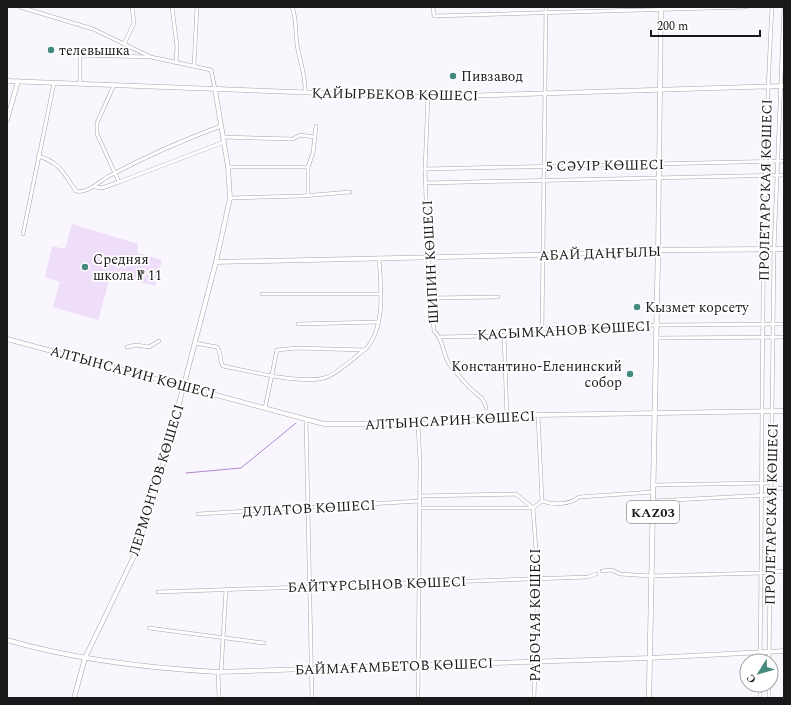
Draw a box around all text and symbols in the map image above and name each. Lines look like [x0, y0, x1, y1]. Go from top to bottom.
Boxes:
scale bar [651, 12, 760, 38]
text: 200 m [657, 17, 688, 36]
place label: телевышка [59, 40, 130, 61]
marker: телевышка [46, 45, 56, 55]
place label: Пивзавод [461, 66, 523, 87]
marker: Пивзавод [448, 71, 458, 81]
street label: ҚАЙЫРБЕКОВ КӨШЕСІ [311, 83, 479, 106]
street label: ПРОЛЕТАРСКАЯ КӨШЕСІ [753, 99, 778, 281]
street label: 5 СӘУІР КӨШЕСІ [546, 154, 664, 177]
street label: ШИПИН КӨШЕСІ [417, 200, 444, 324]
street label: АБАЙ ДАҢҒЫЛЫ [539, 241, 662, 266]
place label: Средняя школа № 11 [93, 249, 162, 286]
marker: Средняя школа № 11 [80, 262, 90, 272]
place label: Кызмет корсету [645, 297, 750, 318]
marker: Кызмет корсету [632, 302, 642, 312]
street label: ҚАСЫМҚАНОВ КӨШЕСІ [477, 315, 651, 346]
street label: АЛТЫНСАРИН КӨШЕСІ [48, 340, 218, 405]
place label: Константино-Еленинский собор [451, 356, 622, 393]
marker: Константино-Еленинский собор [625, 369, 635, 379]
street label: ЛЕРМОНТОВ КӨШЕСІ [123, 402, 190, 559]
street label: АЛТЫНСАРИН КӨШЕСІ [364, 406, 536, 435]
street label: ПРОЛЕТАРСКАЯ КӨШЕСІ [759, 423, 784, 605]
street label: ДУЛАТОВ КӨШЕСІ [242, 495, 376, 522]
road number: KАZ03 [627, 501, 679, 523]
street label: РАБОЧАЯ КӨШЕСІ [525, 548, 546, 682]
street label: БАЙТҰРСЫНОВ КӨШЕСІ [287, 571, 467, 598]
street label: БАЙМАҒАМБЕТОВ КӨШЕСІ [294, 653, 494, 680]
north arrow [739, 653, 779, 693]
text: С [742, 670, 761, 687]

